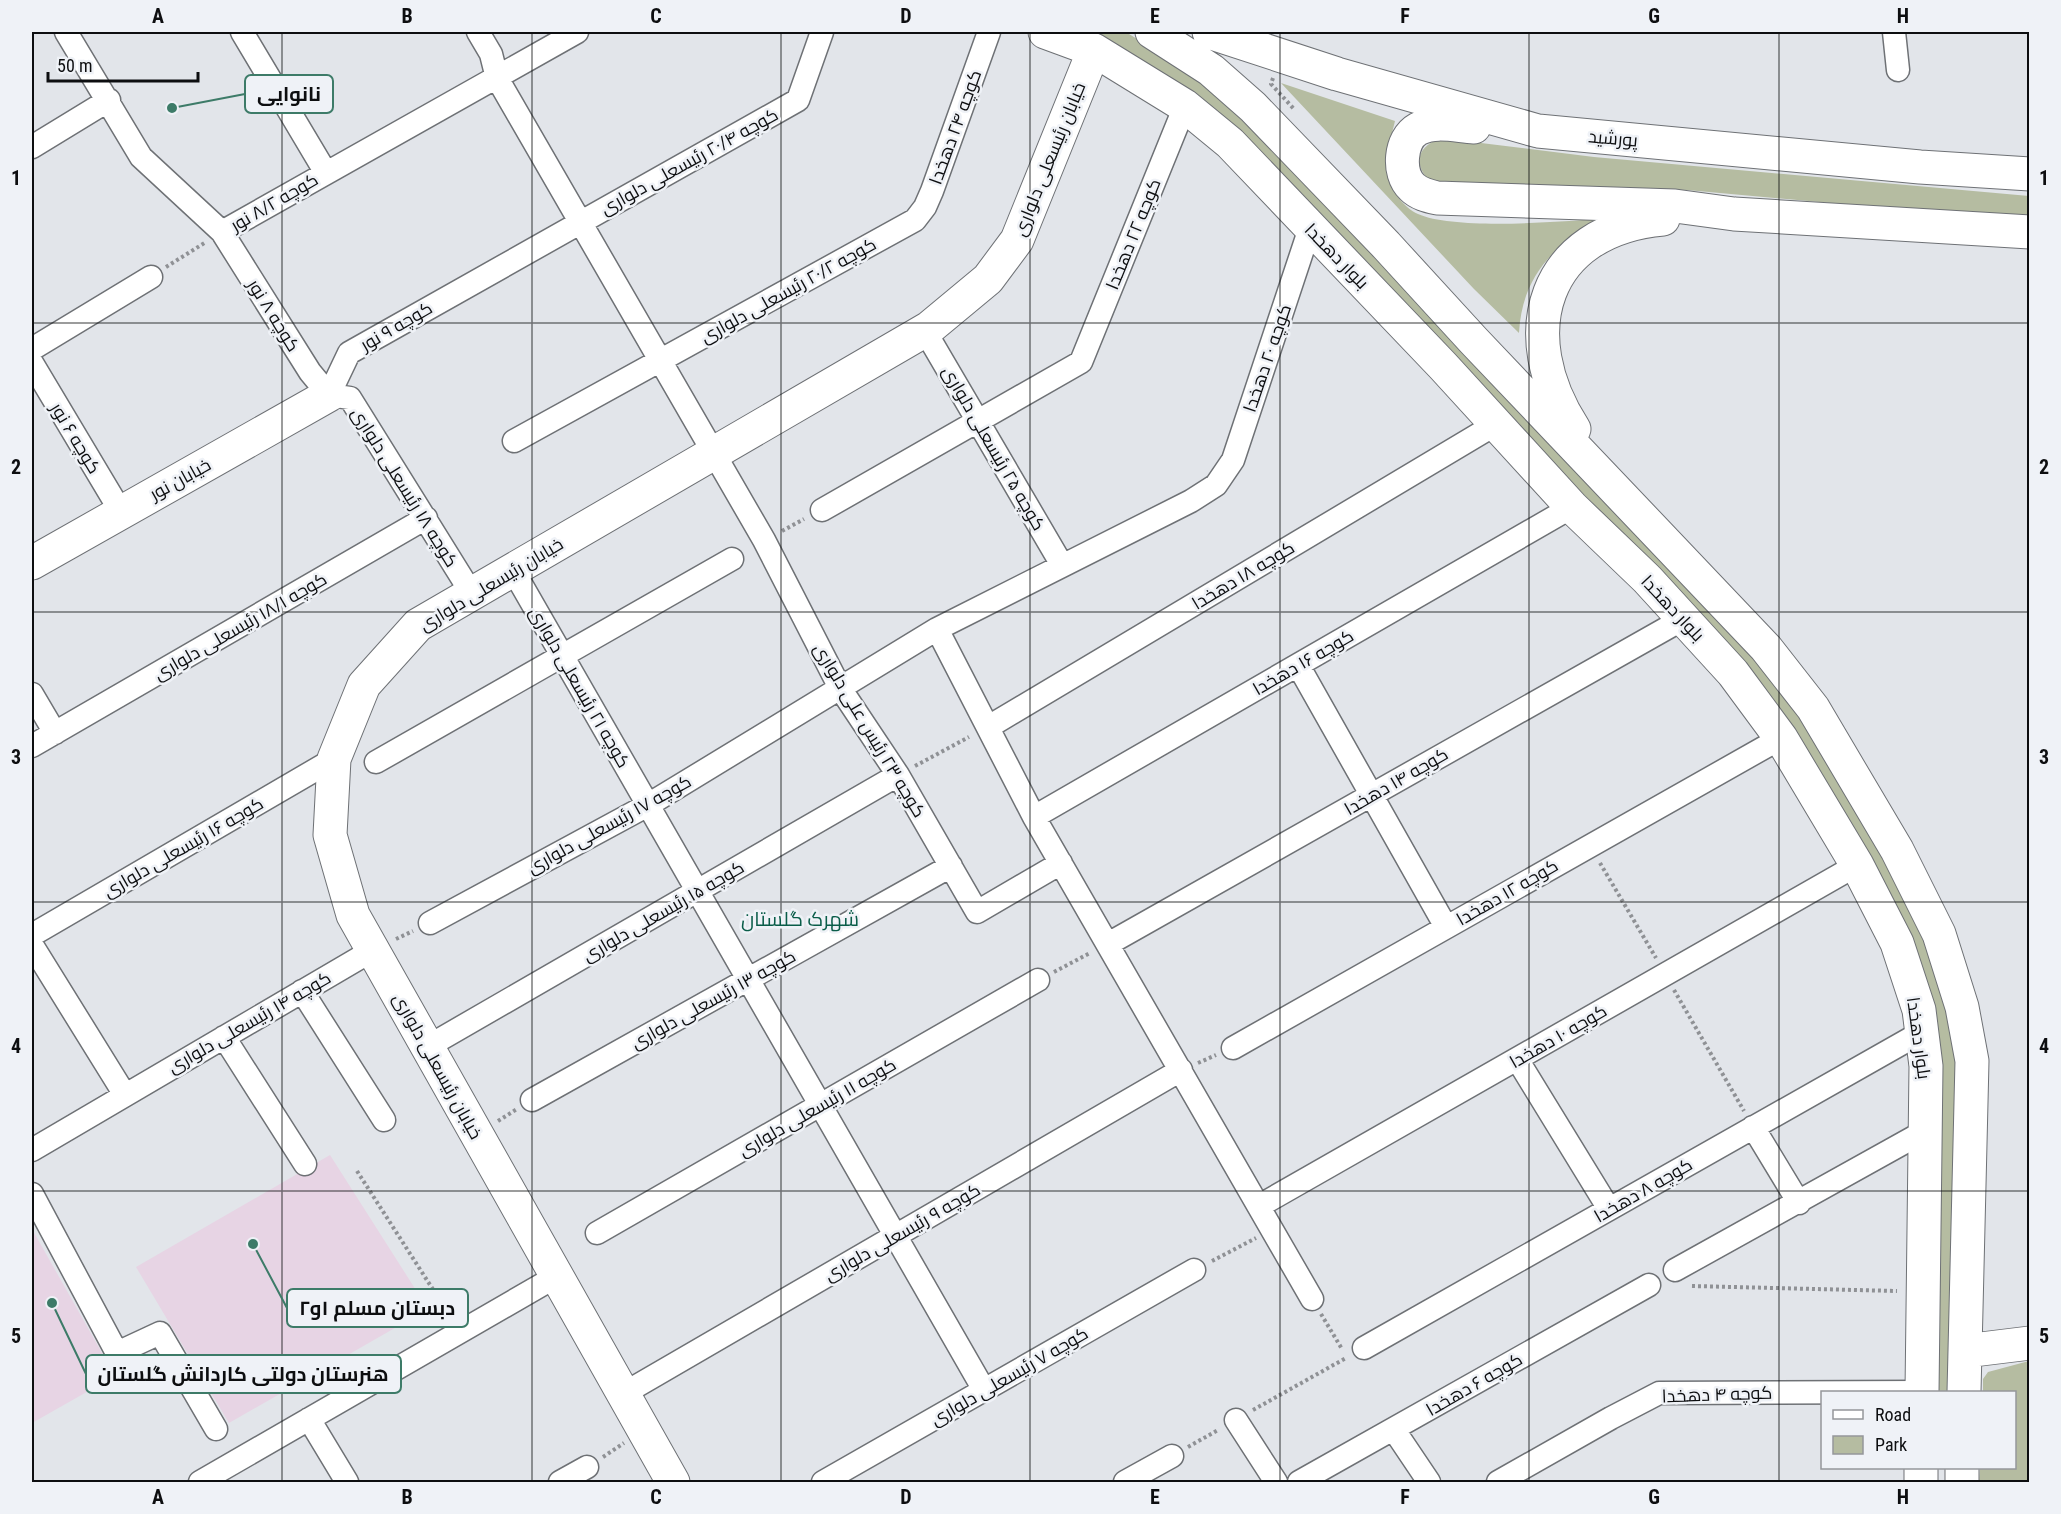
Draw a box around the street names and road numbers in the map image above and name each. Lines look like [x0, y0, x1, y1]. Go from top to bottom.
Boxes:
street label: کوچه ۲۴ دهخدا [925, 67, 987, 188]
street label: خیابان رئیسعلی دلواری [1009, 79, 1090, 239]
street label: کوچه ۲۰/۴ رئیسعلی دلواری [596, 103, 783, 220]
street label: پورشید [1587, 125, 1639, 153]
street label: کوچه ۸/۲ نور [226, 168, 323, 238]
street label: کوچه ۲۲ دهخدا [1101, 176, 1167, 293]
street label: بلوار دهخدا [1300, 219, 1373, 294]
street label: کوچه ۲۰/۲ رئیسعلی دلواری [697, 233, 880, 349]
street label: کوچه ۸ نور [241, 274, 304, 356]
street label: کوچه ۹ نور [355, 297, 437, 357]
street label: کوچه ۲۰ دهخدا [1239, 301, 1297, 415]
street label: کوچه ۲۵ رئیسعلی دلواری [936, 362, 1050, 535]
street label: کوچه ۶ نور [44, 398, 105, 478]
street label: کوچه ۱۸ رئیسعلی دلواری [346, 403, 463, 572]
street label: خیابان نور [145, 454, 215, 506]
street label: خیابان رئیسعلی دلواری [415, 533, 567, 636]
street label: کوچه ۱۸ دهخدا [1188, 536, 1299, 615]
street label: کوچه ۱۸/۱ رئیسعلی دلواری [150, 568, 331, 686]
street label: بلوار دهخدا [1636, 571, 1709, 646]
street label: کوچه ۲۱ رئیسعلی دلواری [524, 603, 635, 772]
street label: کوچه ۱۶ دهخدا [1249, 625, 1358, 701]
street label: کوچه ۲۳ رئیس علی دلواری [808, 639, 930, 822]
street label: کوچه ۱۴ دهخدا [1340, 743, 1453, 821]
street label: کوچه ۱۷ رئیسعلی دلواری [523, 770, 696, 880]
street label: کوچه ۱۶ رئیسعلی دلواری [99, 793, 268, 903]
street label: کوچه ۱۲ دهخدا [1453, 854, 1562, 931]
street label: کوچه ۱۵ رئیسعلی دلواری [579, 856, 748, 968]
street label: کوچه ۱۳ رئیسعلی دلواری [627, 945, 800, 1055]
street label: کوچه ۱۴ رئیسعلی دلواری [164, 967, 335, 1079]
street label: خیابان رئیسعلی دلواری [388, 989, 487, 1143]
street label: بلوار دهخدا [1902, 996, 1935, 1081]
street label: کوچه ۱۰ دهخدا [1506, 1000, 1611, 1074]
street label: کوچه ۱۱ رئیسعلی دلواری [734, 1053, 901, 1162]
street label: کوچه ۸ دهخدا [1590, 1153, 1697, 1228]
street label: کوچه ۹ رئیسعلی دلواری [820, 1179, 985, 1287]
street label: کوچه ۷ رئیسعلی دلواری [926, 1322, 1093, 1431]
street label: کوچه ۶ دهخدا [1422, 1348, 1527, 1422]
street label: کوچه ۴ دهخدا [1661, 1382, 1773, 1408]

